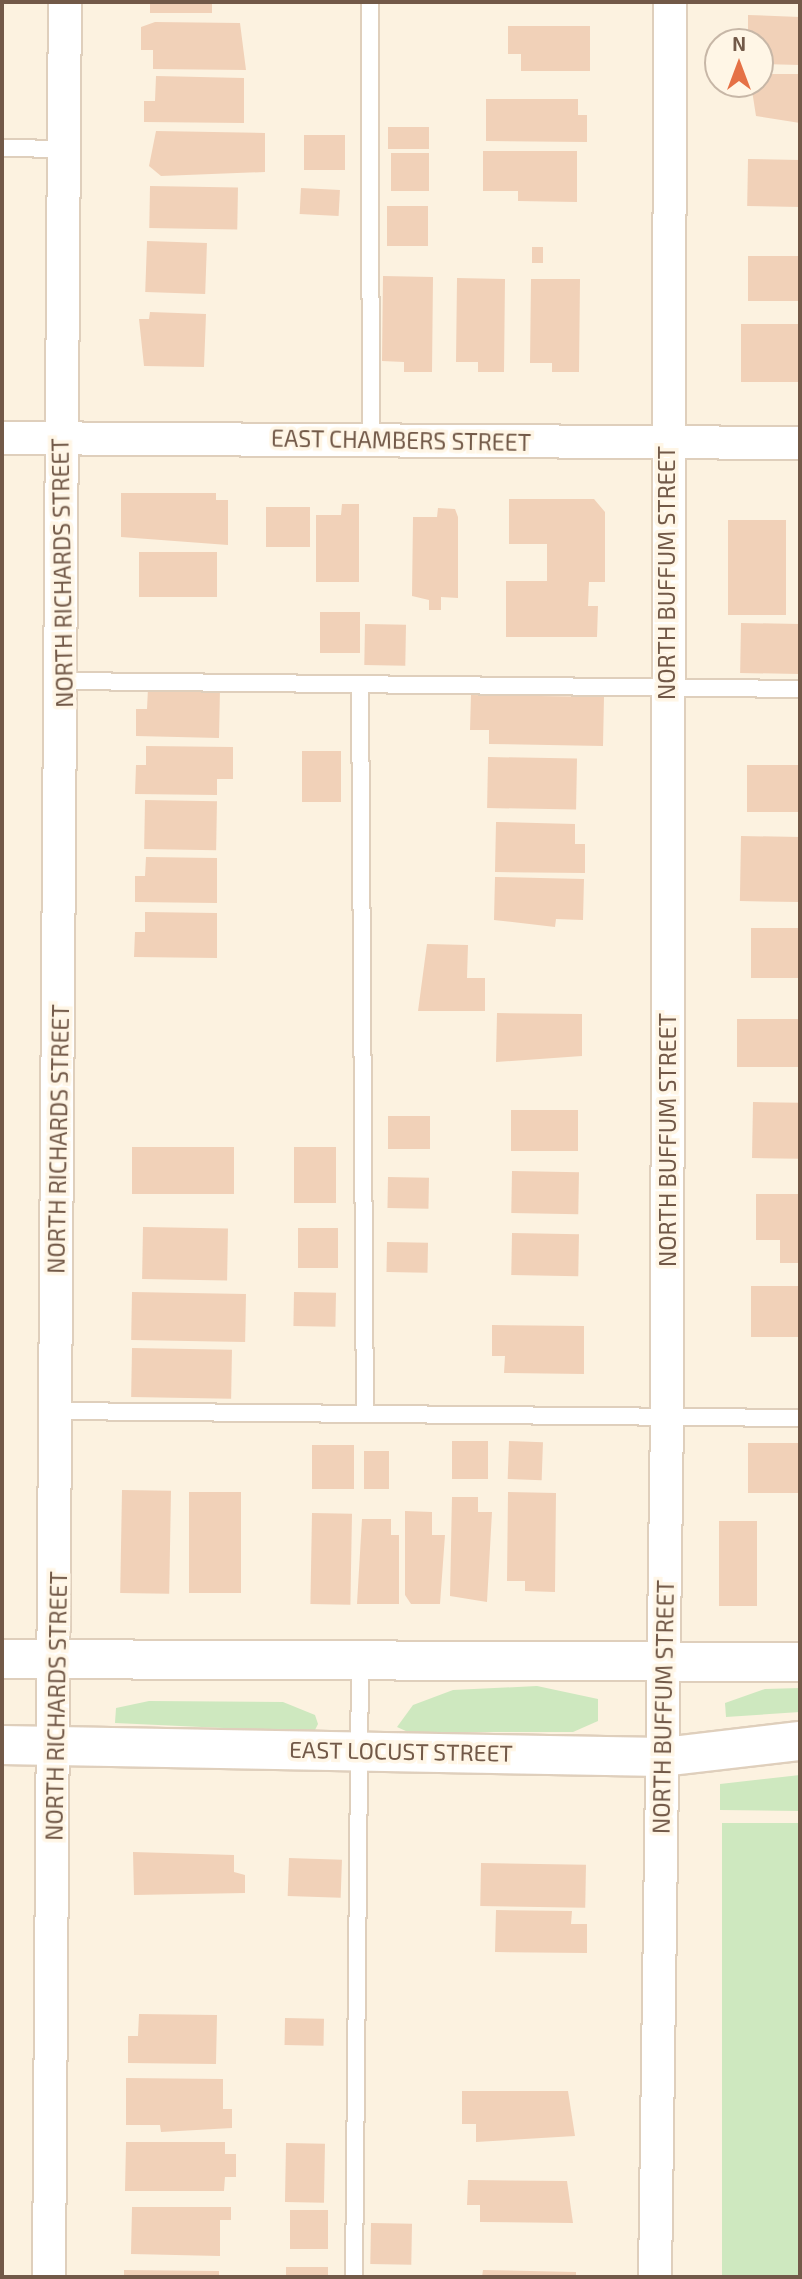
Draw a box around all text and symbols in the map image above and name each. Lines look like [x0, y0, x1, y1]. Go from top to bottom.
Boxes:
north arrow [704, 28, 774, 98]
text: N [732, 32, 746, 55]
street label: EAST CHAMBERS STREET [271, 424, 531, 456]
street label: NORTH RICHARDS STREET [46, 438, 78, 708]
street label: NORTH BUFFUM STREET [652, 446, 680, 700]
street label: NORTH RICHARDS STREET [42, 1004, 74, 1274]
street label: NORTH BUFFUM STREET [653, 1013, 681, 1267]
street label: NORTH RICHARDS STREET [40, 1571, 72, 1841]
street label: NORTH BUFFUM STREET [647, 1580, 679, 1834]
street label: EAST LOCUST STREET [288, 1735, 514, 1767]

